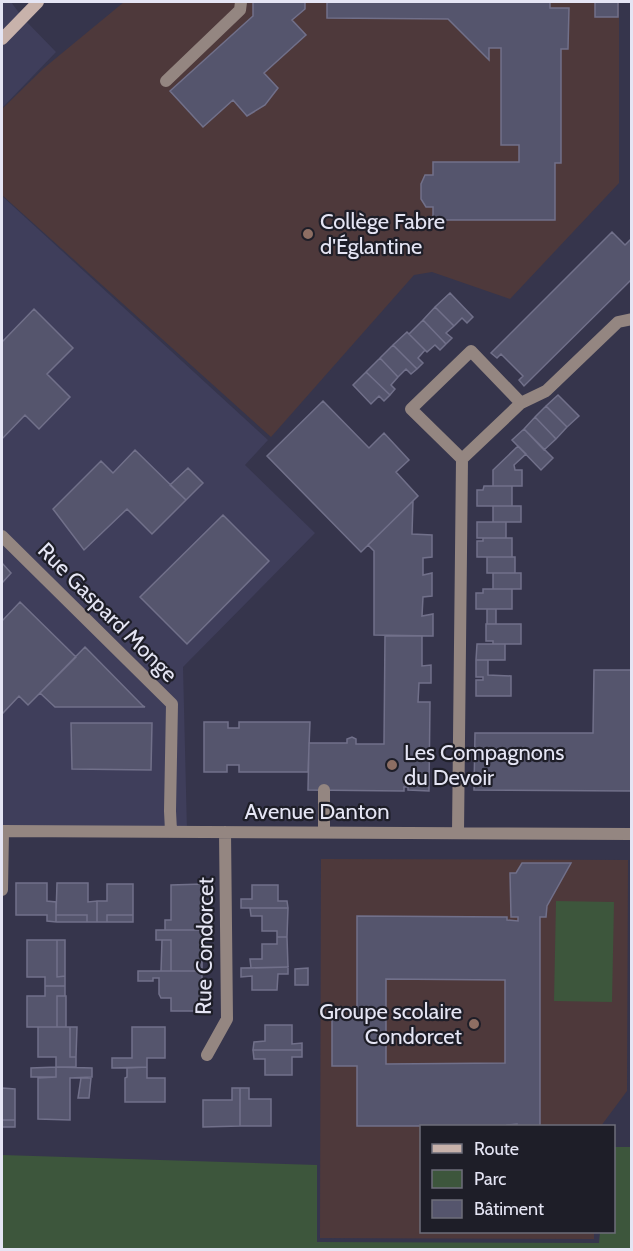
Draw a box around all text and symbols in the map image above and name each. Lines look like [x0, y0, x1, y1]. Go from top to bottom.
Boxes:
place label: Collège Fabre d'Églantine [320, 208, 445, 260]
marker: Collège Fabre d'Églantine [301, 227, 315, 241]
street label: Rue Gaspard Monge [32, 537, 183, 688]
place label: Les Compagnons du Devoir [404, 739, 564, 791]
marker: Les Compagnons du Devoir [385, 758, 399, 772]
street label: Avenue Danton [245, 798, 389, 825]
street label: Rue Condorcet [190, 876, 219, 1015]
place label: Groupe scolaire Condorcet [319, 998, 463, 1050]
marker: Groupe scolaire Condorcet [467, 1017, 481, 1031]
legend [420, 1125, 615, 1233]
text: Route [474, 1138, 519, 1160]
text: Parc [474, 1168, 506, 1190]
text: Bâtiment [474, 1198, 544, 1220]

